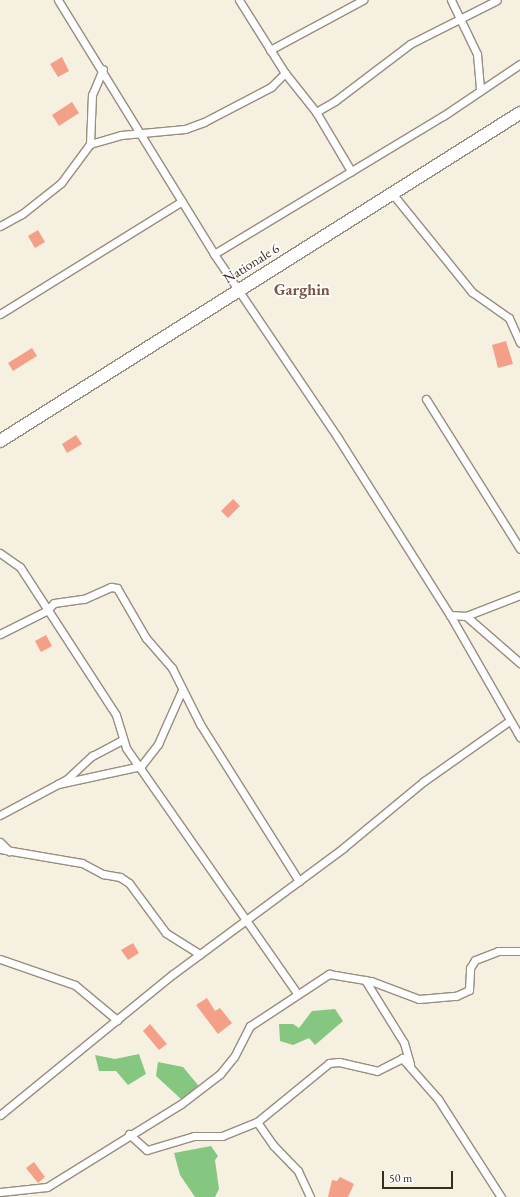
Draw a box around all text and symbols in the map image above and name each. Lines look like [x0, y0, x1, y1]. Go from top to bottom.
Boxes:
street label: Nationale 6 [220, 239, 282, 287]
district label: Garghin [274, 280, 330, 300]
scale bar [384, 1163, 455, 1189]
text: 50 m [389, 1170, 412, 1186]

